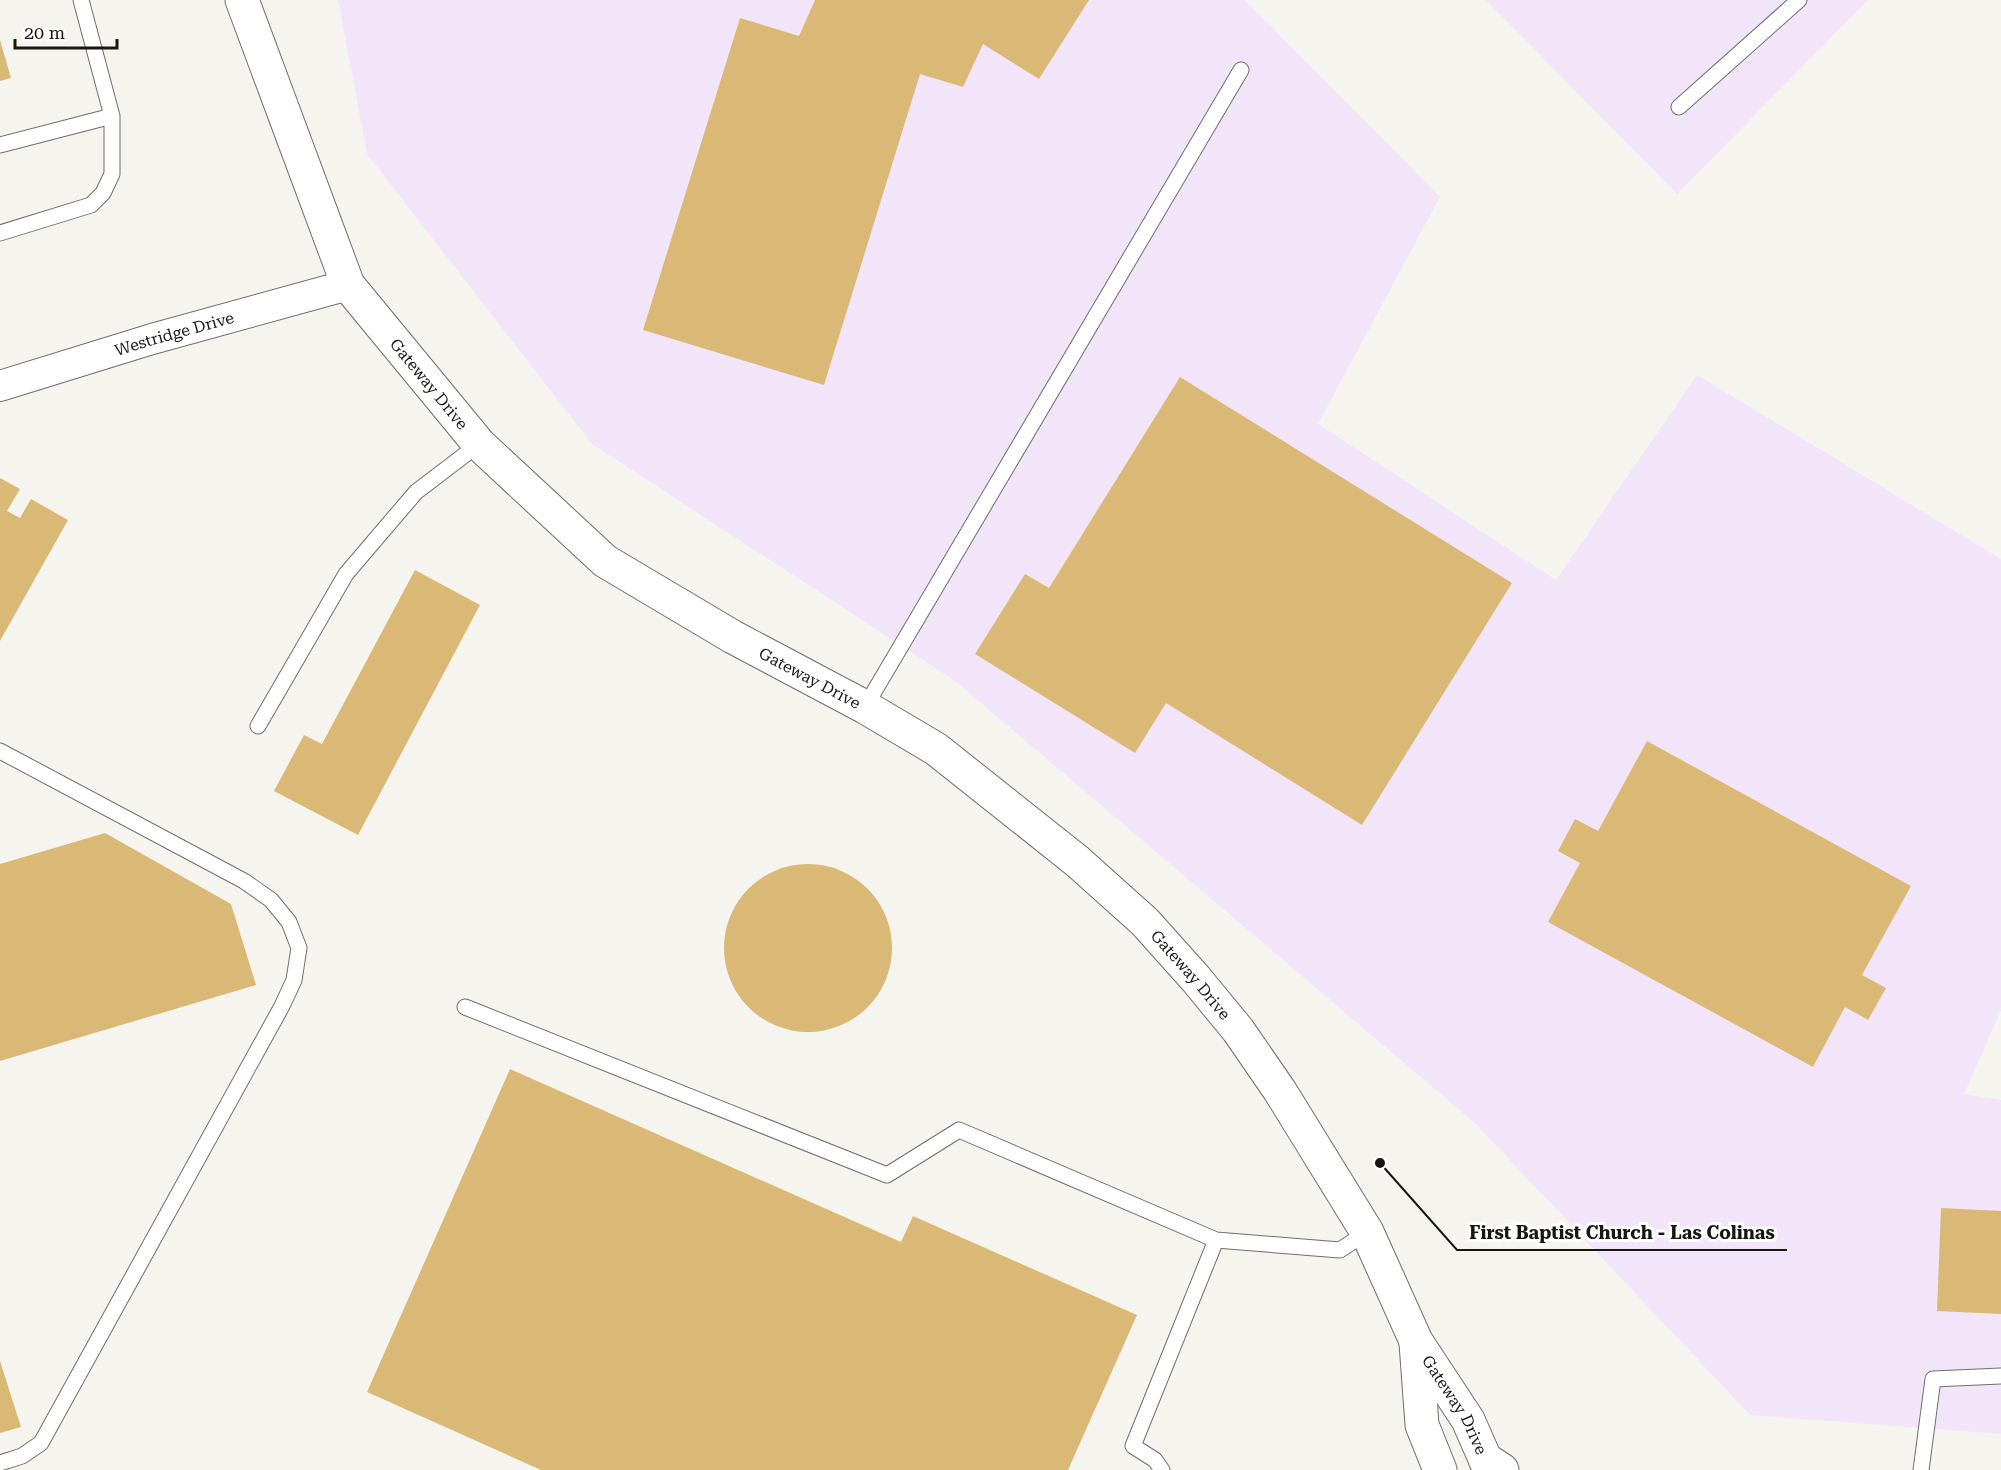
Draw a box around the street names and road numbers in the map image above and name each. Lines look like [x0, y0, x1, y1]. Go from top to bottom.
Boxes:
street label: Westridge Drive [112, 307, 236, 360]
street label: Gateway Drive [386, 334, 473, 433]
street label: Gateway Drive [756, 643, 864, 713]
street label: Gateway Drive [1147, 926, 1235, 1023]
street label: Gateway Drive [1418, 1352, 1491, 1457]

